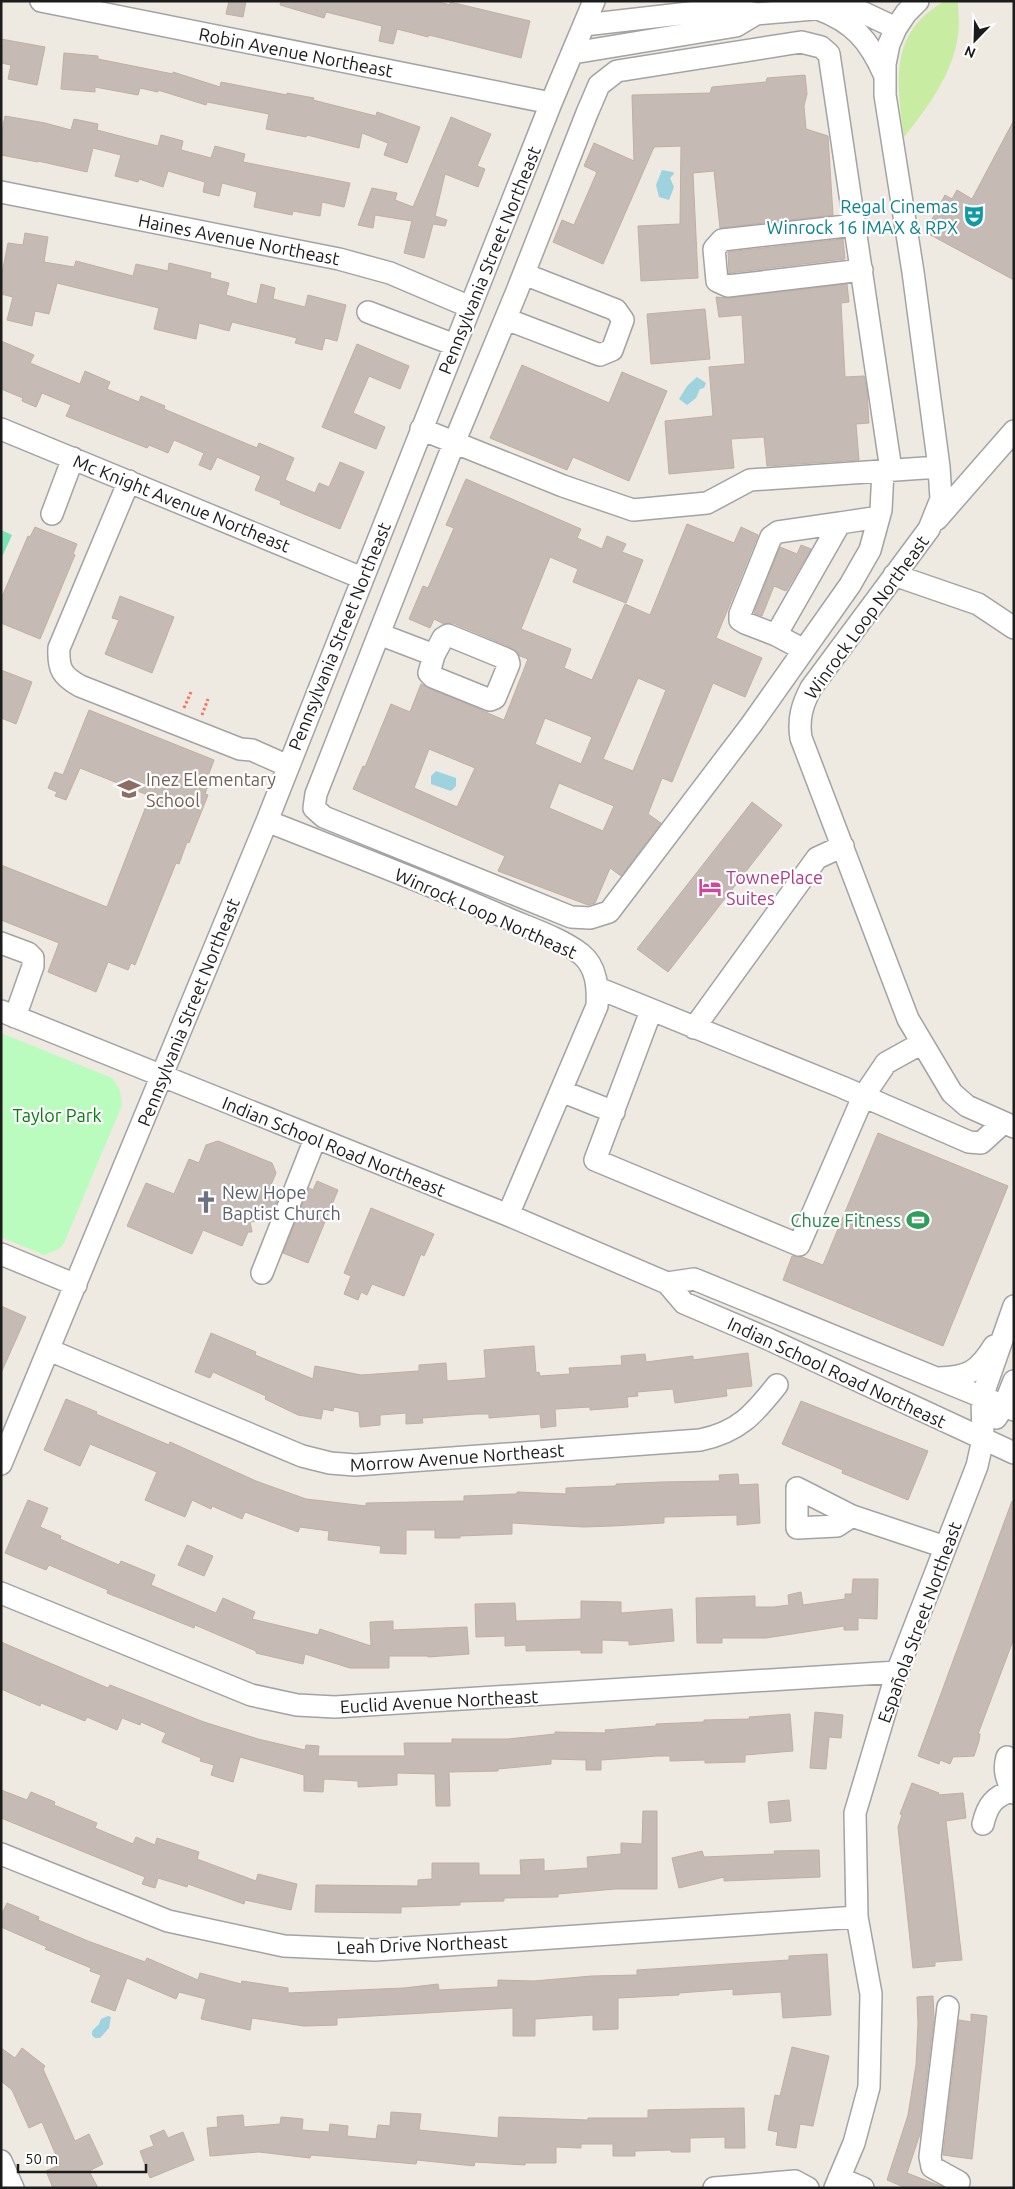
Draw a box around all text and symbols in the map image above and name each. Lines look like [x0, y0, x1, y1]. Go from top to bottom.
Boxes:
north arrow [950, 15, 1000, 65]
street label: Robin Avenue Northeast [197, 23, 395, 81]
text: N [962, 43, 978, 61]
street label: Pennsylvania Street Northeast [434, 143, 544, 377]
place label: Regal Cinemas Winrock 16 IMAX & RPX [767, 196, 958, 237]
theatre icon: Regal Cinemas Winrock 16 IMAX & RPX [961, 203, 987, 229]
street label: Haines Avenue Northeast [137, 210, 341, 268]
street label: Mc Knight Avenue Northeast [71, 450, 293, 556]
street label: Pennsylvania Street Northeast [284, 519, 394, 753]
street label: Winrock Loop Northeast [800, 531, 932, 703]
place label: Inez Elementary School [146, 769, 276, 810]
school or university icon: Inez Elementary School [116, 776, 142, 802]
street label: Winrock Loop Northeast [392, 864, 580, 962]
place label: TownePlace Suites [726, 867, 823, 908]
hotel icon: TownePlace Suites [697, 874, 723, 900]
street label: Pennsylvania Street Northeast [133, 895, 243, 1129]
street label: Indian School Road Northeast [220, 1092, 448, 1200]
park label: Taylor Park [12, 1105, 102, 1125]
place label: New Hope Baptist Church [222, 1182, 341, 1223]
church icon: New Hope Baptist Church [193, 1189, 219, 1215]
sports icon: Chuze Fitness [905, 1207, 931, 1233]
place label: Chuze Fitness [790, 1210, 901, 1230]
street label: Indian School Road Northeast [725, 1313, 949, 1431]
street label: Morrow Avenue Northeast [349, 1440, 565, 1474]
street label: Española Street Northeast [873, 1519, 965, 1725]
street label: Euclid Avenue Northeast [339, 1686, 539, 1716]
street label: Leah Drive Northeast [336, 1931, 508, 1957]
scale bar [18, 2142, 145, 2174]
text: 50 m [25, 2150, 58, 2167]

